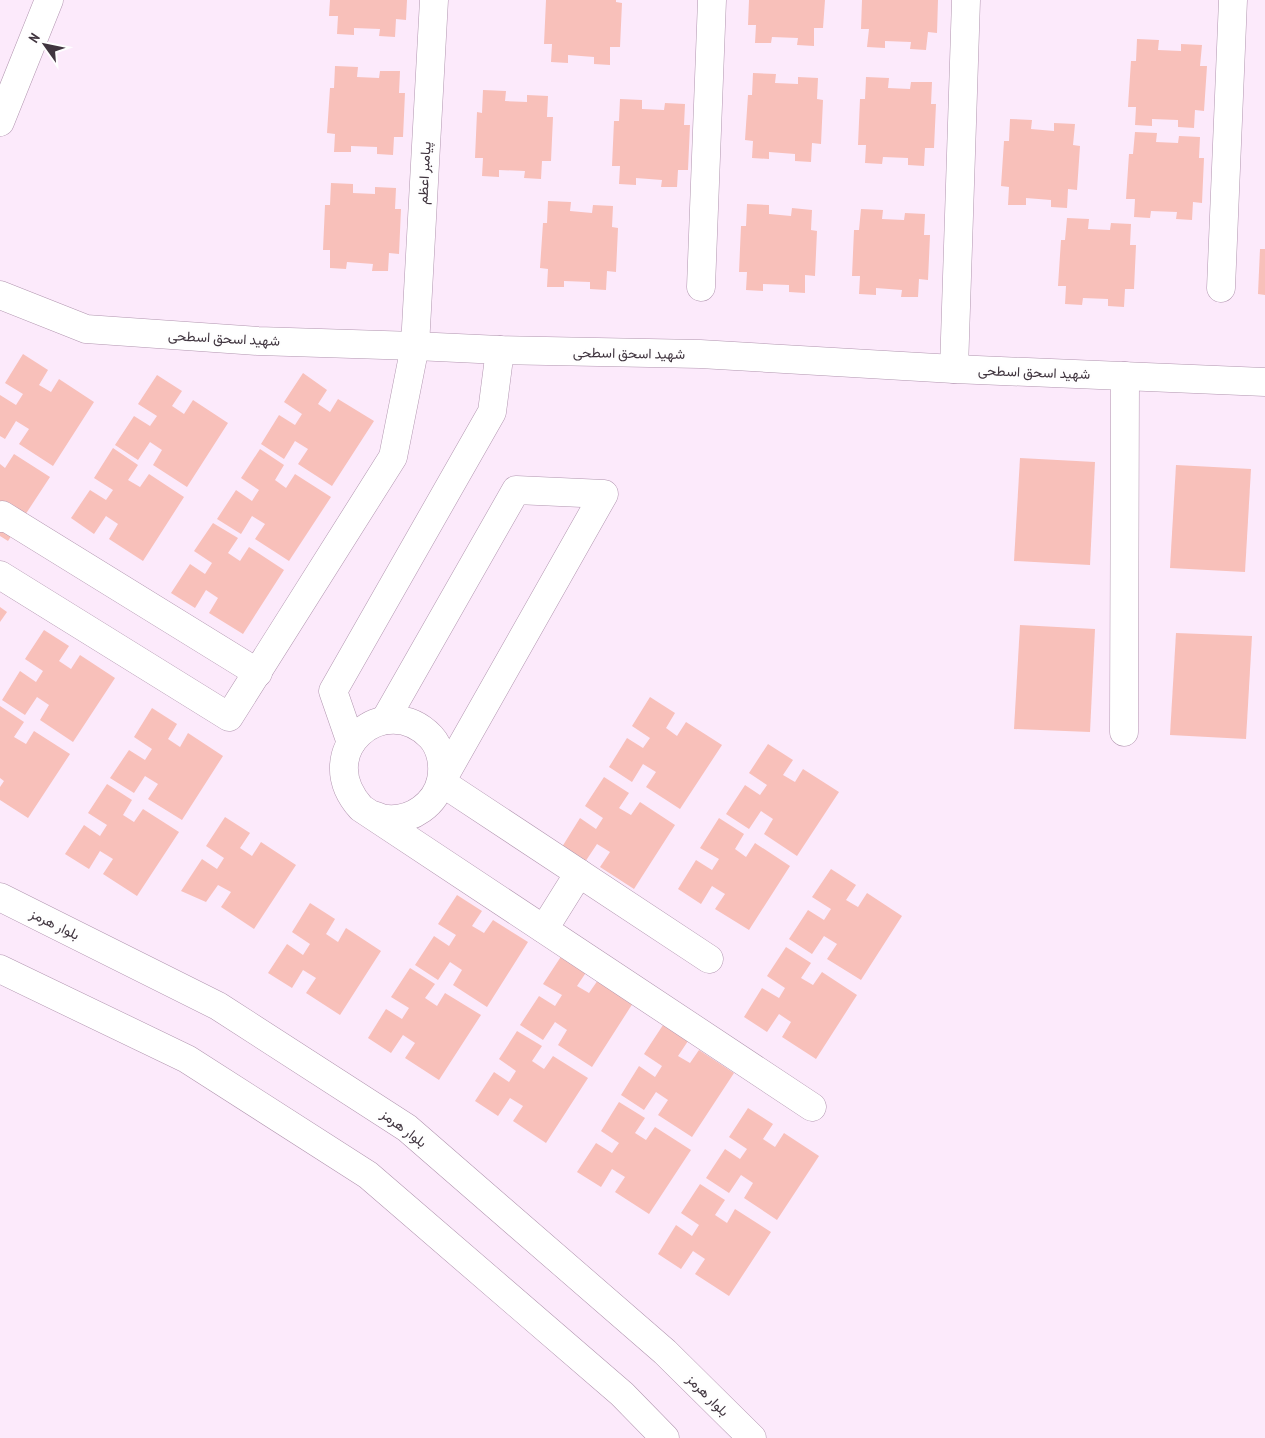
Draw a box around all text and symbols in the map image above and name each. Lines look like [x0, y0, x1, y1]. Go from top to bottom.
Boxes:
north arrow [20, 20, 70, 70]
text: N [24, 30, 44, 46]
street label: پیامبر اعظم [413, 141, 436, 205]
street label: شهید اسحق اسطحی [167, 326, 281, 350]
street label: شهید اسحق اسطحی [573, 343, 685, 363]
street label: شهید اسحق اسطحی [978, 361, 1090, 383]
street label: بلوار هرمز [26, 904, 83, 944]
street label: بلوار هرمز [377, 1104, 430, 1151]
street label: بلوار هرمز [682, 1369, 733, 1420]

